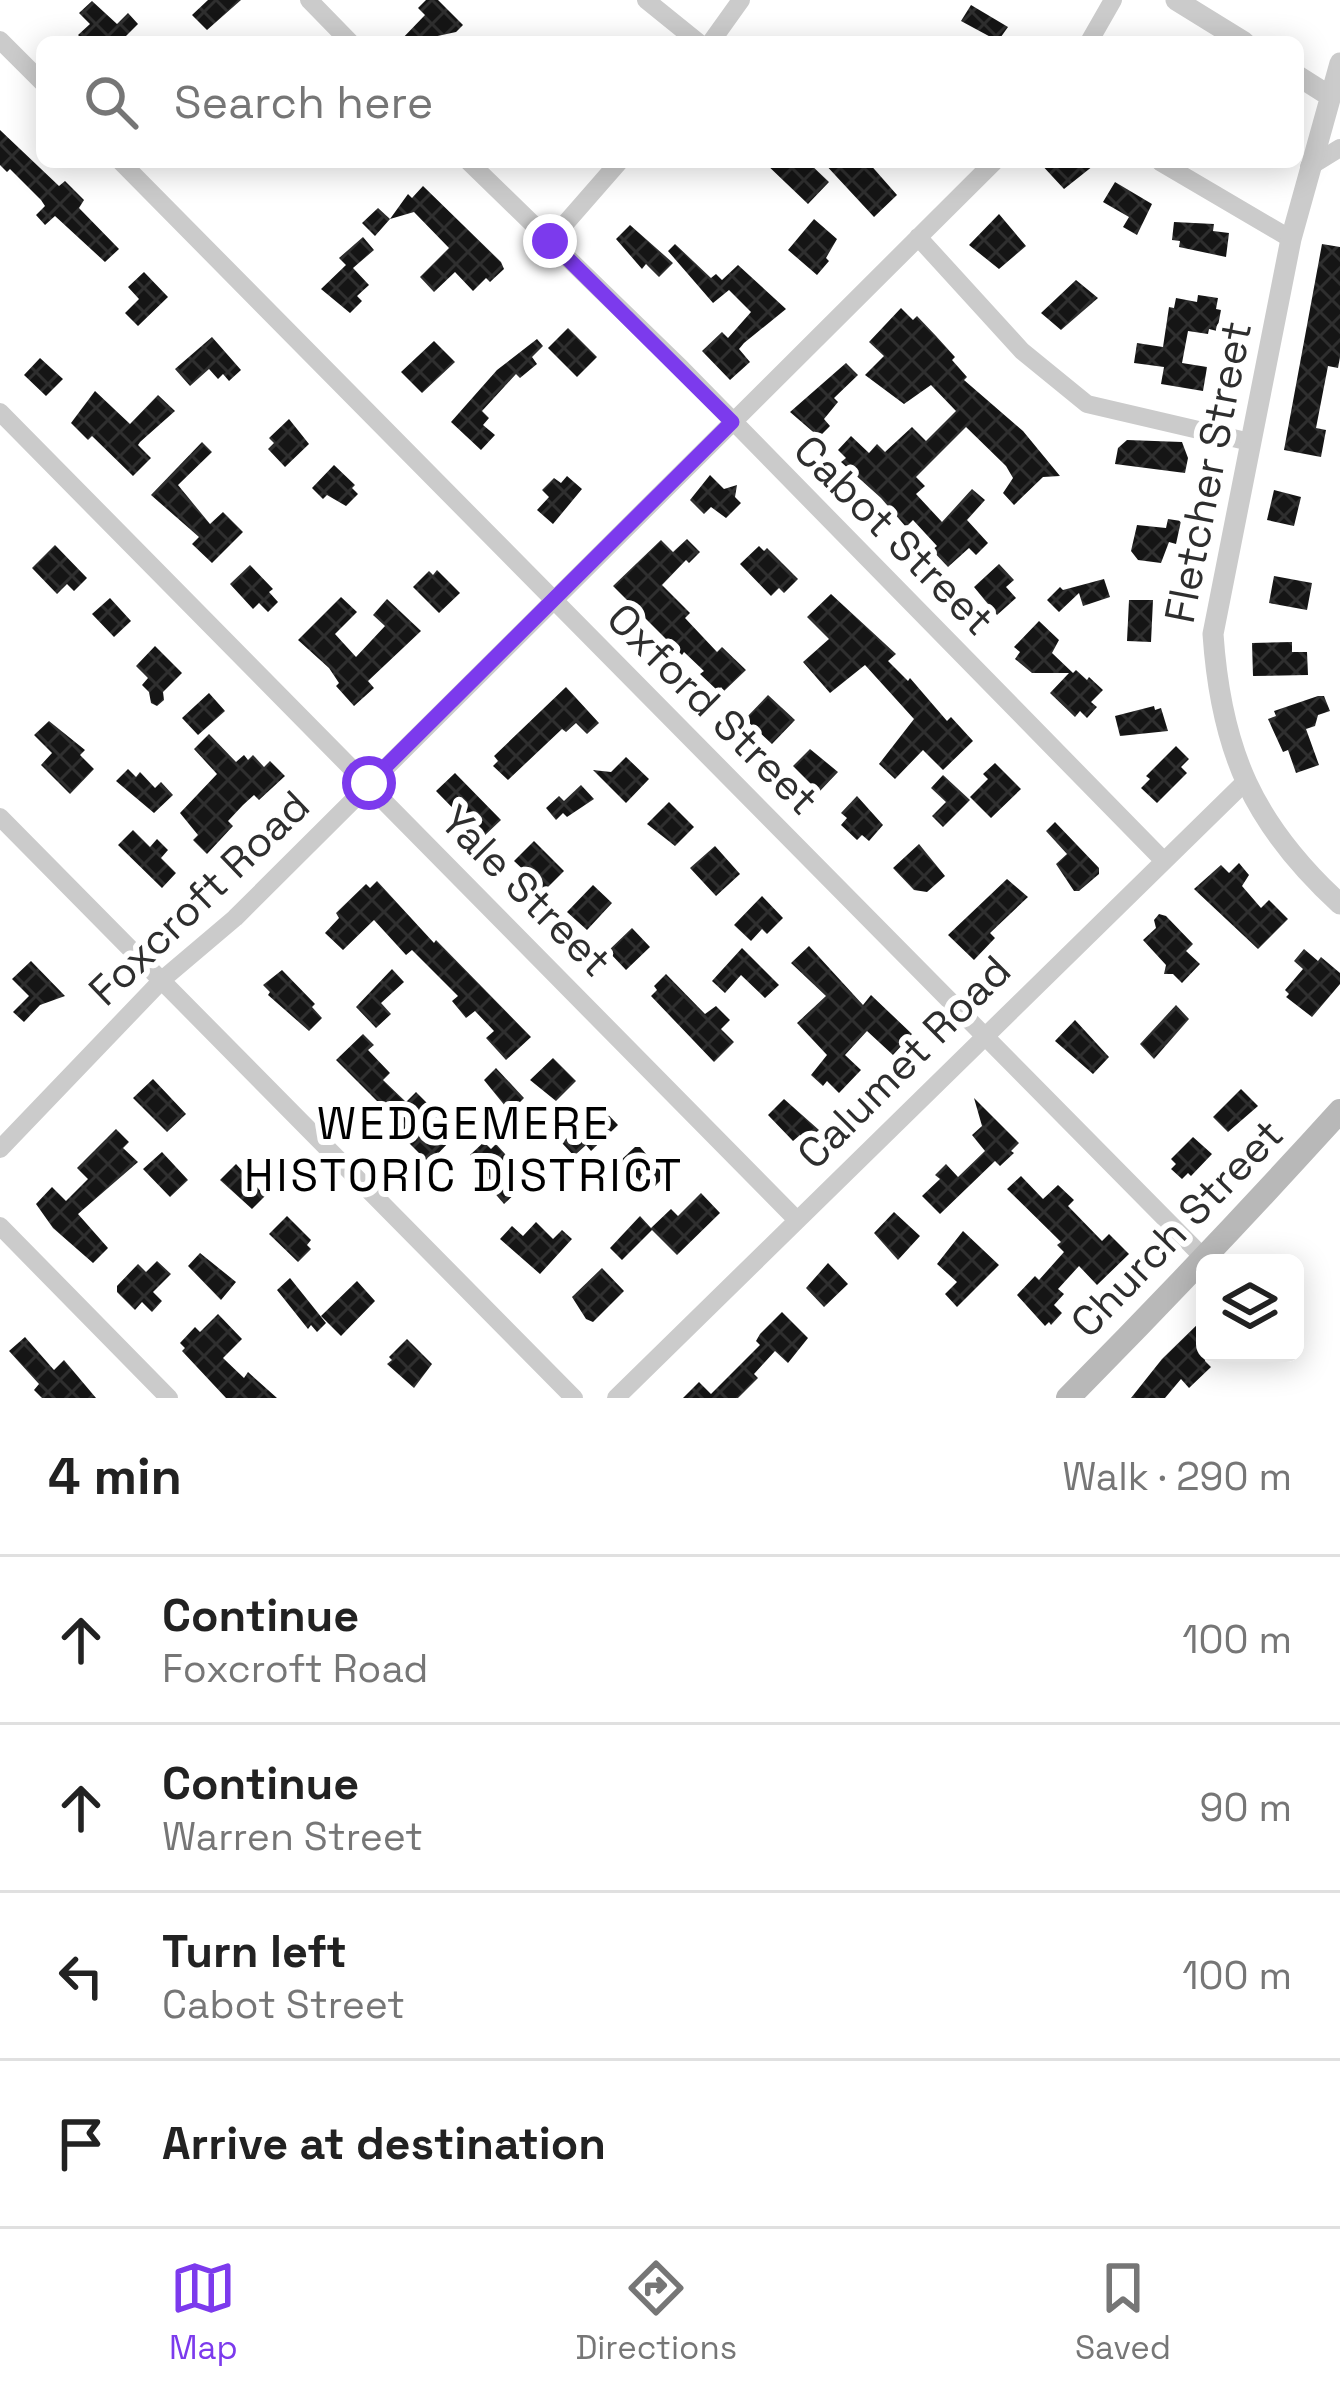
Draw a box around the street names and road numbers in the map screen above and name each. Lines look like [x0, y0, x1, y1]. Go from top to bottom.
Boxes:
street label: Fletcher Street [1153, 317, 1263, 627]
street label: Cabot Street [783, 424, 1005, 646]
street label: Oxford Street [596, 592, 830, 826]
street label: Foxcroft Road [77, 779, 321, 1017]
street label: Yale Street [429, 794, 623, 988]
street label: Calumet Road [786, 944, 1022, 1180]
street label: Church Street [1060, 1108, 1294, 1348]

